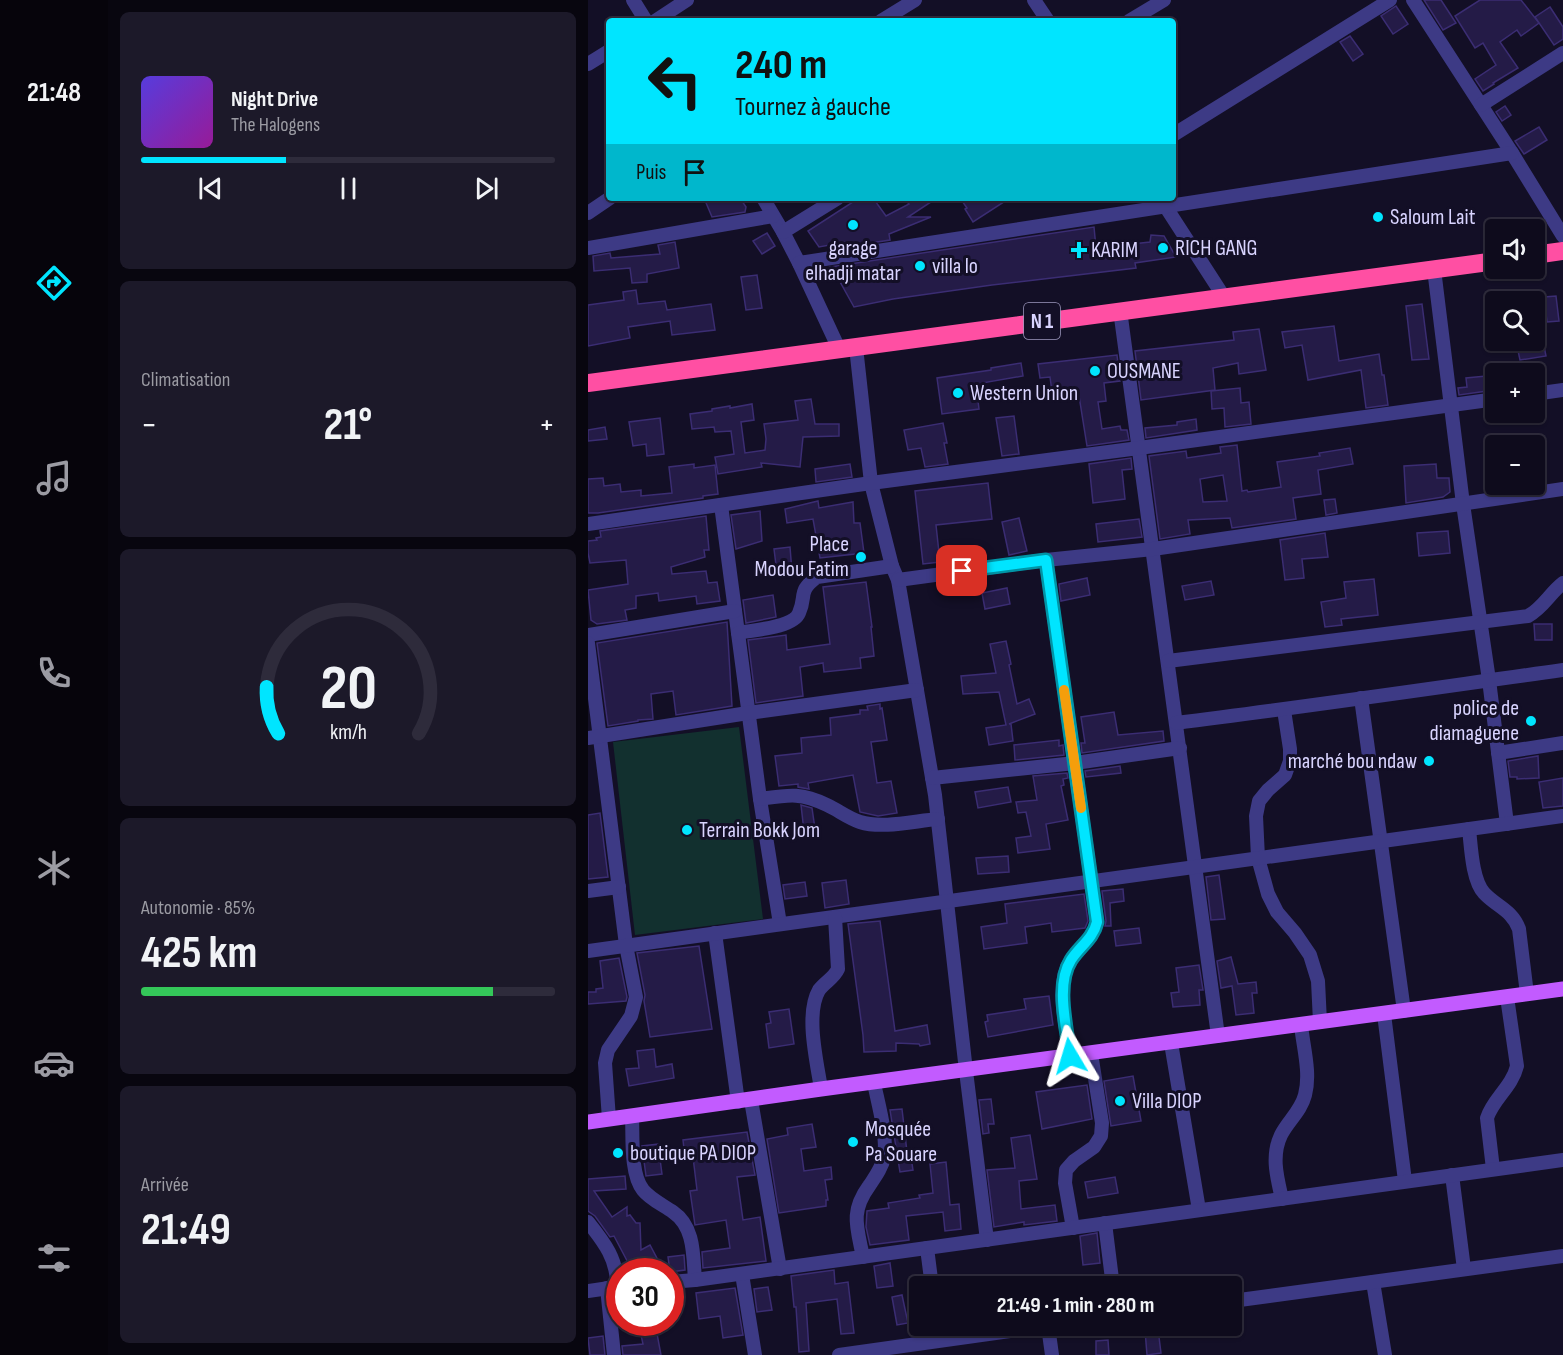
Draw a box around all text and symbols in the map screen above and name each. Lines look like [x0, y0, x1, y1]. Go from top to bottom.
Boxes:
text: 240 m [735, 40, 827, 91]
icon: left [636, 42, 714, 120]
text: 21:48 [27, 77, 81, 109]
text: Night Drive [231, 86, 318, 113]
text: Tournez à gauche [735, 91, 891, 123]
text: The Halogens [231, 113, 320, 137]
icon: arrive [678, 156, 711, 189]
text: Puis [636, 159, 666, 186]
icon: previous [194, 172, 227, 205]
icon: pause [332, 172, 365, 205]
icon: next [470, 172, 503, 205]
place label: Saloum Lait [1390, 204, 1476, 231]
marker: Saloum Lait [1371, 210, 1385, 224]
marker: garage elhadji matar [846, 218, 860, 232]
map controls [1485, 219, 1545, 495]
button: sound [1485, 219, 1545, 279]
place label: garage elhadji matar [805, 235, 901, 287]
place label: RICH GANG [1175, 235, 1258, 262]
place label: KARIM [1091, 237, 1138, 264]
marker: RICH GANG [1156, 241, 1170, 255]
marker: KARIM [1072, 243, 1086, 257]
place label: villa lo [932, 253, 978, 280]
marker: villa lo [913, 259, 927, 273]
icon: directions [33, 262, 75, 304]
button: search [1485, 291, 1545, 351]
road number: N 1 [1024, 303, 1060, 339]
place label: OUSMANE [1107, 358, 1181, 385]
button: + [1485, 363, 1545, 423]
marker: OUSMANE [1088, 364, 1102, 378]
text: Climatisation [141, 368, 230, 392]
place label: Western Union [970, 380, 1078, 407]
marker: Western Union [951, 386, 965, 400]
text: 21° [324, 398, 372, 453]
text: − [141, 405, 157, 445]
text: + [539, 405, 555, 445]
button: − [1485, 435, 1545, 495]
icon: music [33, 457, 75, 499]
place label: Place Modou Fatim [754, 531, 849, 583]
pin [936, 545, 987, 596]
marker: Place Modou Fatim [854, 550, 868, 564]
icon: arrive [945, 554, 978, 587]
icon: phone [33, 652, 75, 694]
text: 20 [319, 653, 377, 728]
place label: police de diamaguene [1430, 695, 1519, 747]
marker: police de diamaguene [1524, 714, 1538, 728]
text: km/h [329, 721, 367, 746]
place label: marché bou ndaw [1288, 748, 1417, 775]
marker: marché bou ndaw [1422, 754, 1436, 768]
place label: Terrain Bokk Jom [699, 817, 820, 844]
marker: Terrain Bokk Jom [680, 823, 694, 837]
icon: climate [33, 847, 75, 889]
text: Autonomie · 85% [141, 896, 255, 920]
text: 425 km [141, 926, 257, 981]
position arrow [1038, 1024, 1102, 1088]
icon: car [33, 1042, 75, 1084]
place label: Villa DIOP [1132, 1088, 1202, 1115]
marker: Villa DIOP [1113, 1094, 1127, 1108]
place label: Mosquée Pa Souare [865, 1116, 937, 1168]
marker: Mosquée Pa Souare [846, 1135, 860, 1149]
place label: boutique PA DIOP [630, 1140, 756, 1167]
marker: boutique PA DIOP [611, 1146, 625, 1160]
text: Arrivée [141, 1173, 189, 1197]
text: 21:49 [141, 1203, 231, 1258]
icon: filters [33, 1237, 75, 1279]
speed limit sign: 30 [606, 1258, 684, 1336]
text: 21:49 · 1 min · 280 m [997, 1292, 1154, 1319]

